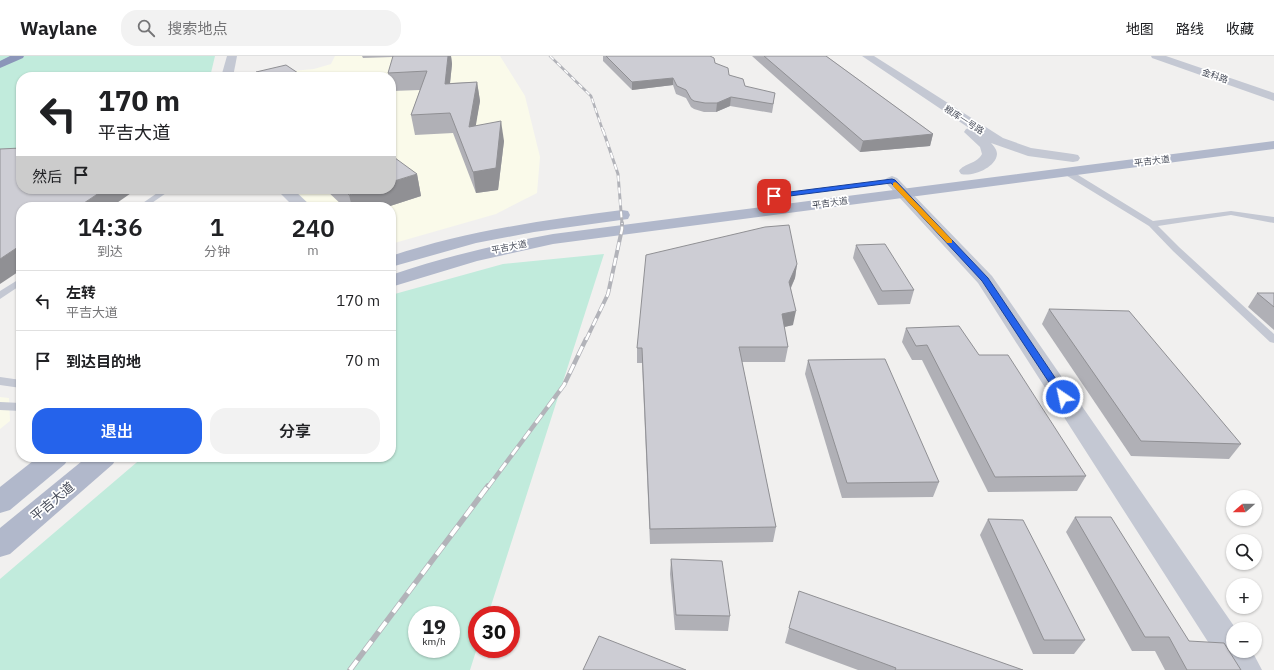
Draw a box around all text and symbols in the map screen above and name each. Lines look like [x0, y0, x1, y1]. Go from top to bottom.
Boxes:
search box [121, 10, 401, 46]
text: Waylane [20, 16, 97, 40]
icon: search [135, 17, 157, 39]
text: 搜索地点 [167, 19, 227, 38]
text: 地图 [1126, 20, 1154, 38]
text: 路线 [1176, 20, 1204, 38]
text: 收藏 [1226, 20, 1254, 38]
street label: 金科路 [1201, 66, 1230, 85]
text: 170 m [98, 82, 180, 119]
icon: left [32, 88, 84, 140]
street label: 粮库一号路 [942, 103, 986, 136]
text: 平吉大道 [98, 121, 170, 144]
street label: 平吉大道 [1133, 153, 1170, 168]
icon: arrive [70, 164, 92, 186]
text: 然后 [32, 167, 62, 186]
pin [757, 179, 791, 213]
icon: arrive [763, 185, 785, 207]
street label: 平吉大道 [811, 195, 849, 210]
text: 14:36 [77, 211, 143, 243]
text: 1 [210, 211, 224, 243]
text: 240 [291, 212, 335, 244]
street label: 平吉大道 [490, 238, 528, 255]
text: m [307, 242, 319, 259]
text: 到达 [97, 243, 123, 260]
text: 分钟 [204, 243, 230, 260]
text: 左转 [66, 283, 96, 302]
icon: left [32, 290, 54, 312]
text: 170 m [336, 291, 380, 310]
text: 平吉大道 [66, 304, 118, 321]
icon: arrive [32, 350, 54, 372]
text: 70 m [345, 351, 380, 370]
text: 到达目的地 [66, 352, 141, 371]
position arrow [1042, 376, 1084, 418]
button: 退出 [32, 408, 202, 454]
button: 分享 [210, 408, 380, 454]
street label: 平吉大道 [27, 478, 78, 525]
north arrow [1226, 490, 1262, 526]
map controls [1226, 490, 1262, 658]
button: search [1226, 534, 1262, 570]
button: + [1226, 578, 1262, 614]
speed limit sign: 30 [468, 606, 520, 658]
text: 19 [422, 613, 446, 640]
button: − [1226, 622, 1262, 658]
text: km/h [422, 635, 446, 648]

